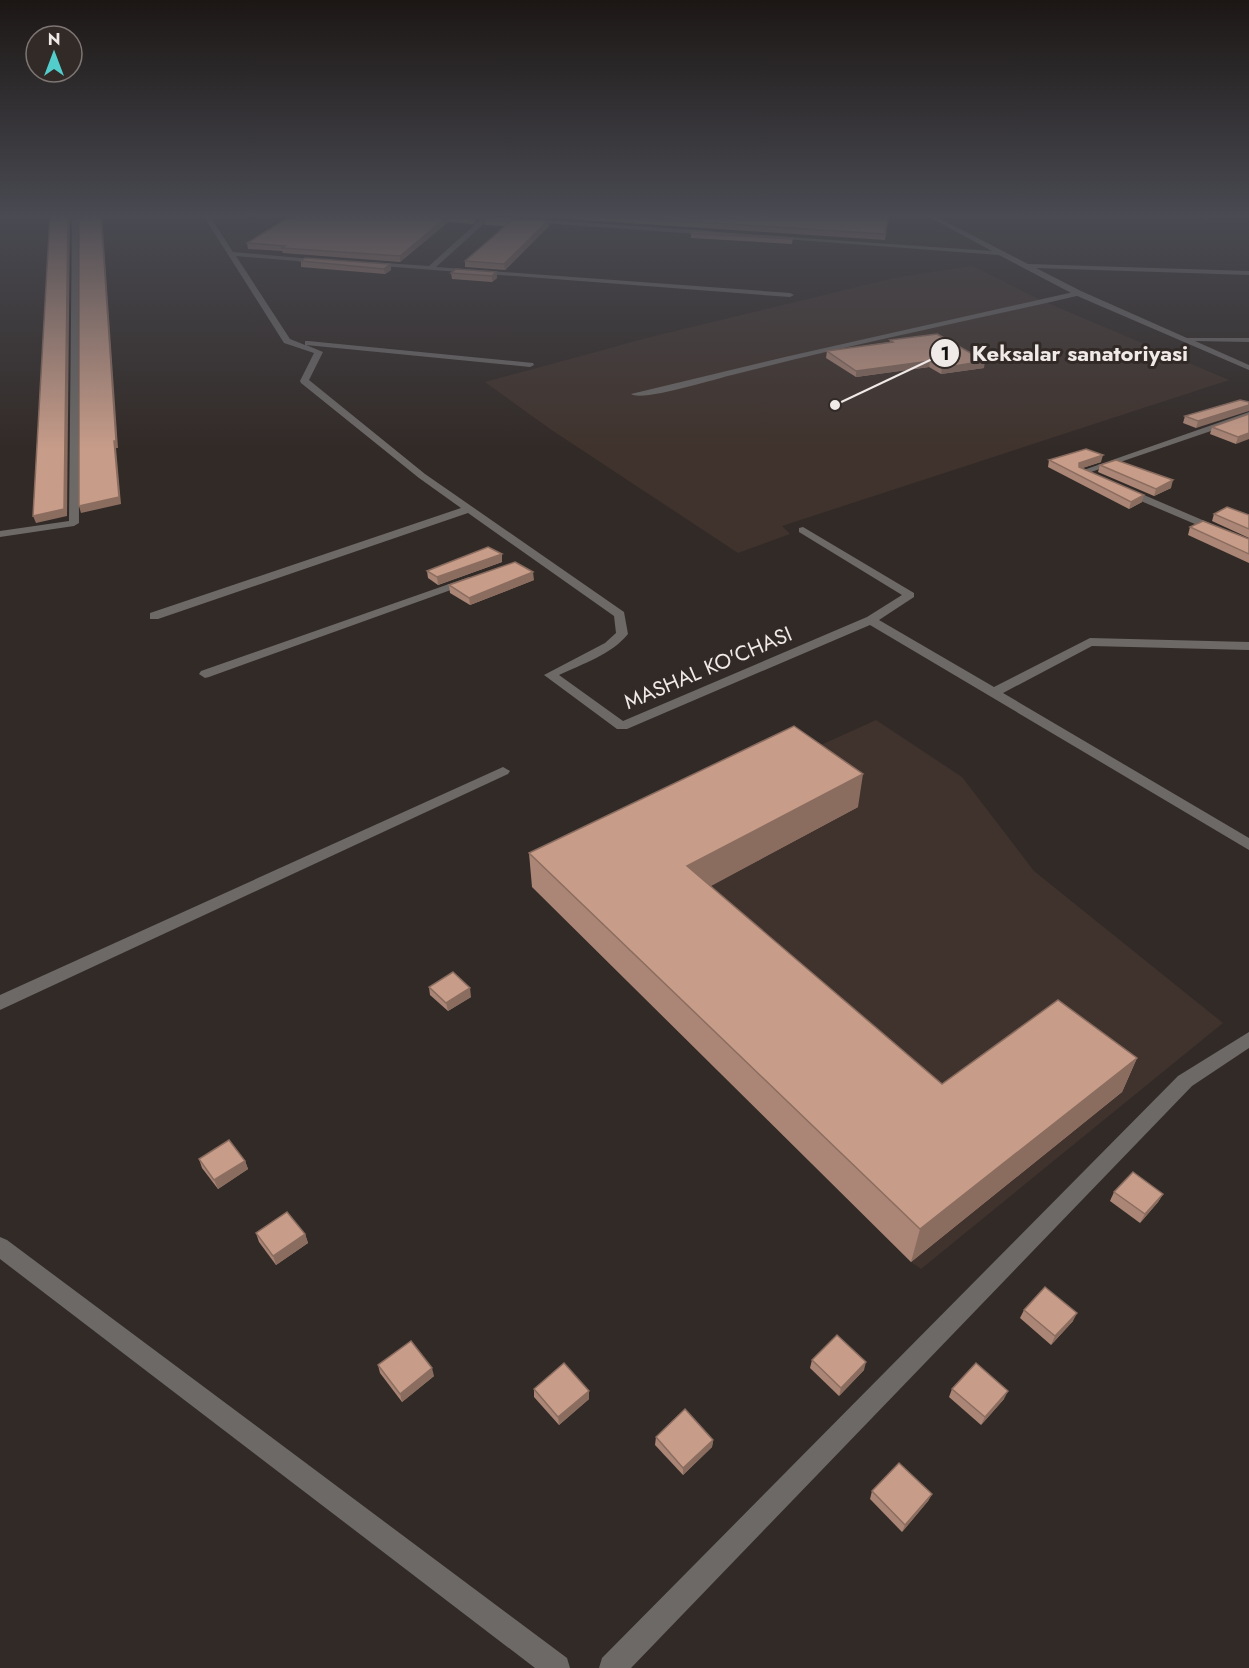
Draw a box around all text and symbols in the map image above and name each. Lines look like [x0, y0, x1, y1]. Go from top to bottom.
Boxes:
north arrow [24, 24, 84, 84]
text: N [48, 28, 60, 51]
callout: Keksalar sanatoriyasi [930, 333, 1200, 373]
text: Keksalar sanatoriyasi [972, 337, 1188, 369]
text: 1 [940, 341, 950, 367]
street label: MASHAL KO'CHASI [619, 619, 797, 717]

